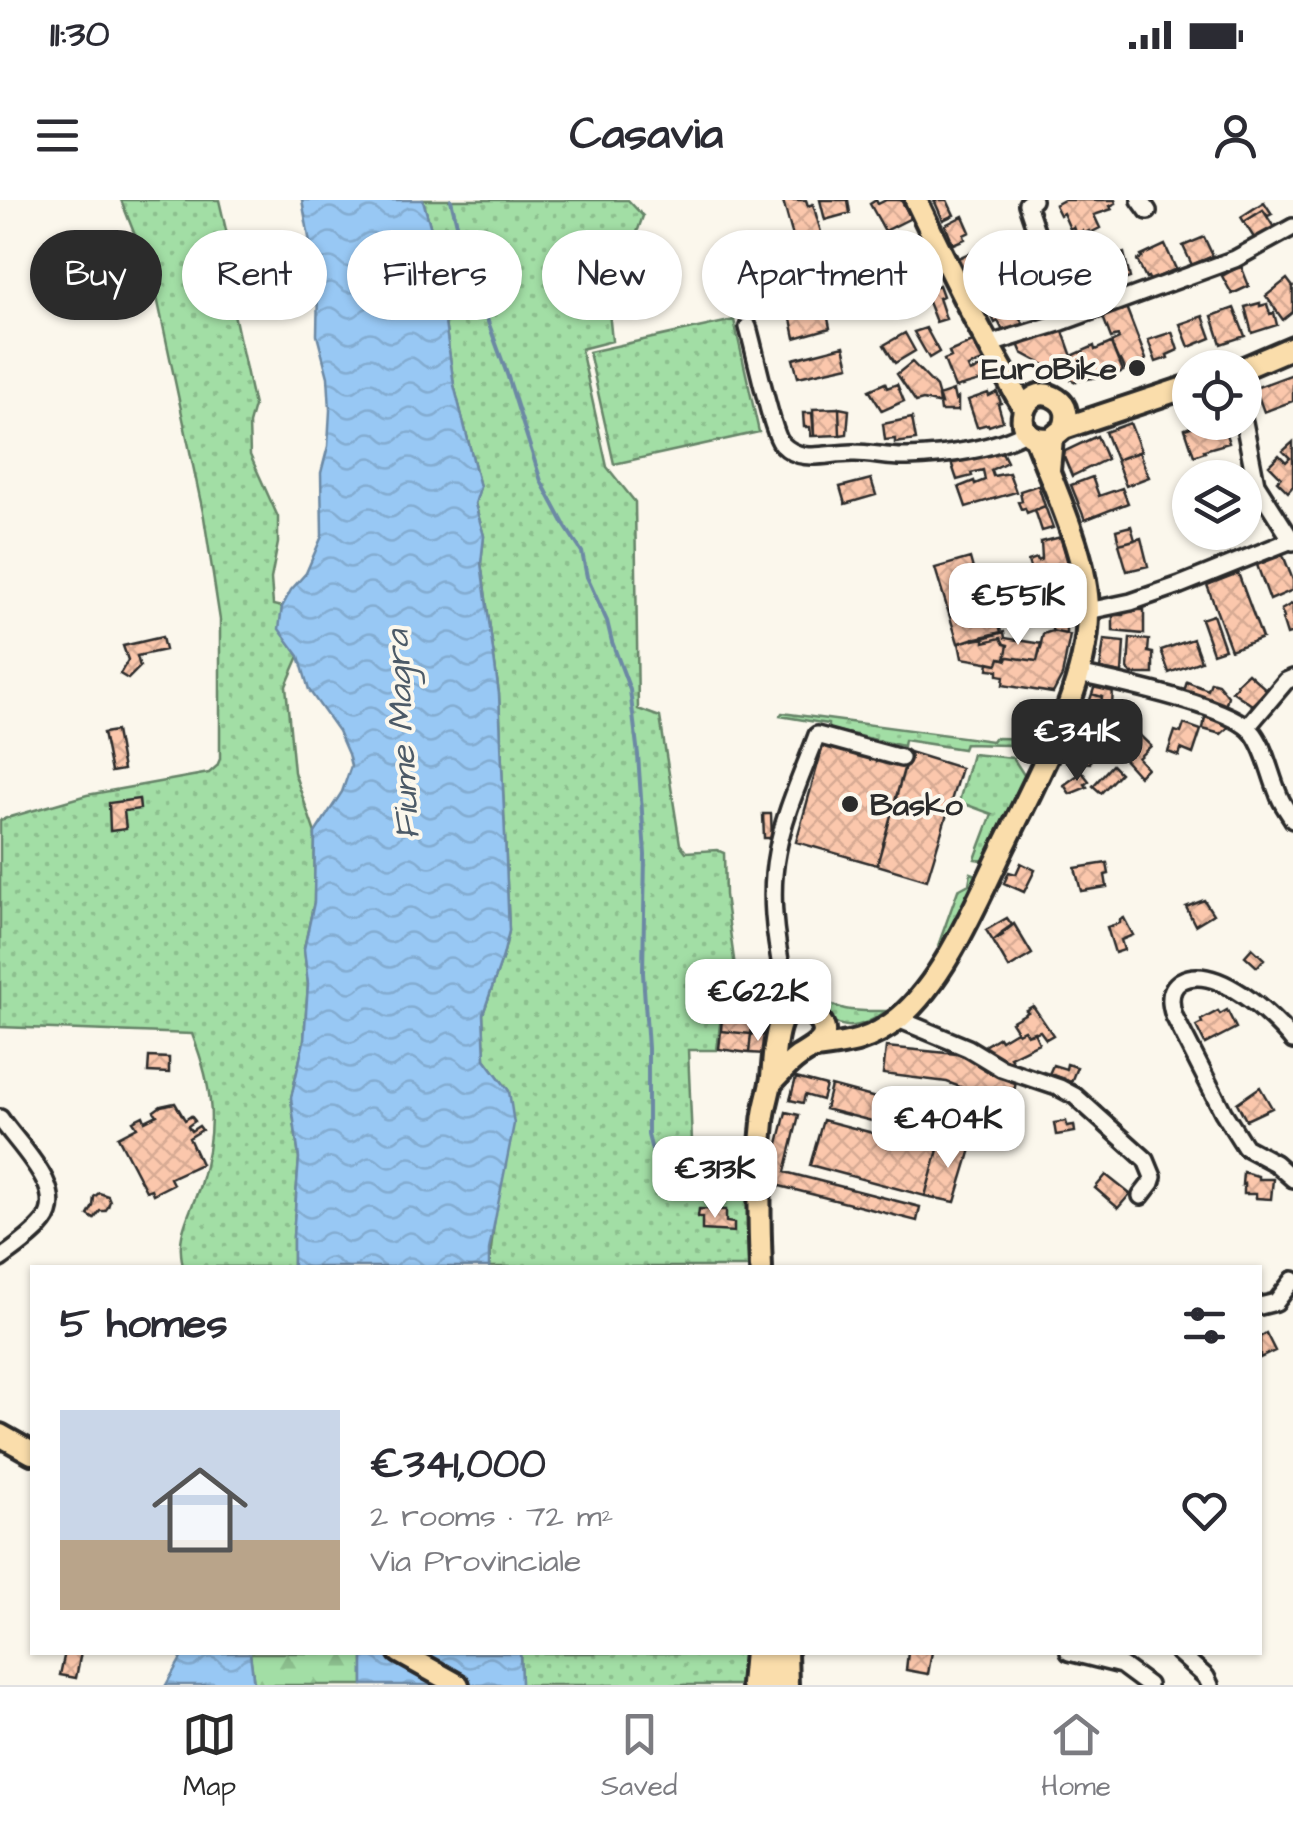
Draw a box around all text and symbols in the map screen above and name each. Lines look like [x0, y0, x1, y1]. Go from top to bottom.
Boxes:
text: 11:30 [50, 9, 109, 61]
text: Casavia [570, 104, 723, 166]
icon: menu [30, 108, 85, 163]
icon: person [1208, 108, 1263, 163]
chip: Buy [30, 230, 162, 320]
chip: Rent [182, 230, 327, 320]
chip: Filters [347, 230, 522, 320]
chip: New [542, 230, 682, 320]
chip: Apartment [702, 230, 943, 320]
chip: House [963, 230, 1128, 320]
place label: EuroBike [982, 347, 1117, 392]
map controls [1172, 350, 1262, 550]
button: locate [1172, 350, 1262, 440]
marker: EuroBike [1126, 357, 1148, 379]
button: layers [1172, 460, 1262, 550]
pin: €551K [948, 563, 1088, 648]
text: €551K [971, 573, 1065, 618]
water label: Fiume Magra [372, 627, 433, 841]
pin: €341K [1007, 699, 1147, 784]
text: €341K [1034, 709, 1120, 754]
place label: Basko [870, 783, 964, 828]
marker: Basko [839, 793, 861, 815]
pin: €622K [688, 959, 828, 1044]
text: €622K [707, 969, 809, 1014]
pin: €404K [878, 1086, 1018, 1171]
text: €404K [894, 1096, 1002, 1141]
pin: €313K [645, 1136, 785, 1221]
text: €313K [674, 1146, 756, 1191]
text: 5 homes [60, 1296, 227, 1354]
icon: filters [1177, 1298, 1232, 1353]
text: €341,000 [370, 1436, 546, 1494]
icon: home [140, 1450, 260, 1570]
icon: heart [1177, 1483, 1232, 1538]
text: 2 rooms · 72 m² [370, 1494, 614, 1539]
text: Via Provinciale [370, 1539, 581, 1584]
tab: Map [182, 1707, 237, 1806]
tab: Saved [601, 1707, 677, 1806]
tab: Home [1041, 1707, 1111, 1806]

